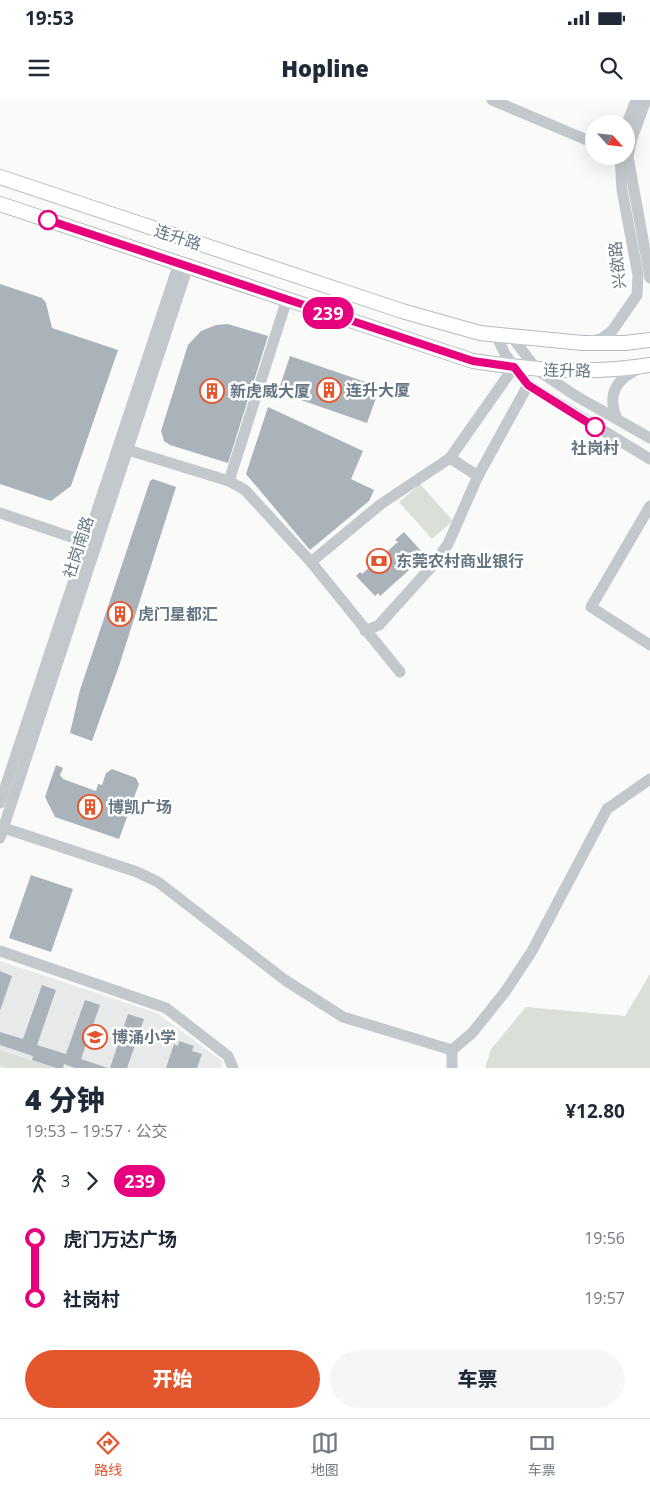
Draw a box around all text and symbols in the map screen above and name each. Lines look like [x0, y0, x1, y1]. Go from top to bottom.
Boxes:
text: 19:53 [25, 5, 74, 31]
text: Hopline [281, 53, 369, 83]
icon: menu [25, 54, 53, 82]
icon: search [597, 54, 625, 82]
north arrow [585, 115, 635, 165]
map controls [585, 115, 635, 165]
unlabelled marker [38, 210, 58, 230]
street label: 连升路 [152, 219, 204, 255]
street label: 兴欲路 [604, 240, 630, 290]
line badge: 239 [299, 297, 357, 329]
text: 239 [313, 301, 343, 325]
street label: 连升路 [543, 359, 591, 381]
building icon: 连升大厦 [316, 377, 342, 403]
building icon: 新虎威大厦 [199, 378, 225, 404]
place label: 连升大厦 [345, 379, 410, 401]
place label: 新虎威大厦 [230, 380, 310, 402]
marker: 社岗村 [585, 417, 605, 437]
place label: 社岗村 [571, 437, 619, 459]
street label: 社岗南路 [58, 513, 98, 581]
bank icon: 东莞农村商业银行 [366, 548, 392, 574]
place label: 东莞农村商业银行 [396, 550, 524, 572]
building icon: 虎门星都汇 [107, 601, 133, 627]
place label: 虎门星都汇 [138, 603, 218, 625]
building icon: 博凯广场 [77, 794, 103, 820]
place label: 博凯广场 [108, 796, 172, 818]
school or university icon: 博涌小学 [82, 1024, 108, 1050]
place label: 博涌小学 [112, 1026, 176, 1048]
text: 4 分钟 [25, 1080, 105, 1118]
text: ¥12.80 [565, 1098, 625, 1124]
text: 19:53 – 19:57 · 公交 [25, 1120, 167, 1142]
icon: walk [25, 1167, 53, 1195]
icon: forward [78, 1167, 106, 1195]
text: 239 [124, 1169, 155, 1193]
text: 3 [61, 1170, 70, 1192]
text: 虎门万达广场 [63, 1226, 177, 1252]
text: 19:56 [584, 1227, 625, 1249]
text: 社岗村 [63, 1286, 120, 1312]
text: 19:57 [584, 1287, 625, 1309]
button: 开始 [25, 1350, 320, 1408]
button: 车票 [330, 1350, 625, 1408]
tab: 路线 [94, 1429, 122, 1479]
tab: 地图 [311, 1429, 339, 1479]
tab: 车票 [528, 1429, 556, 1479]

